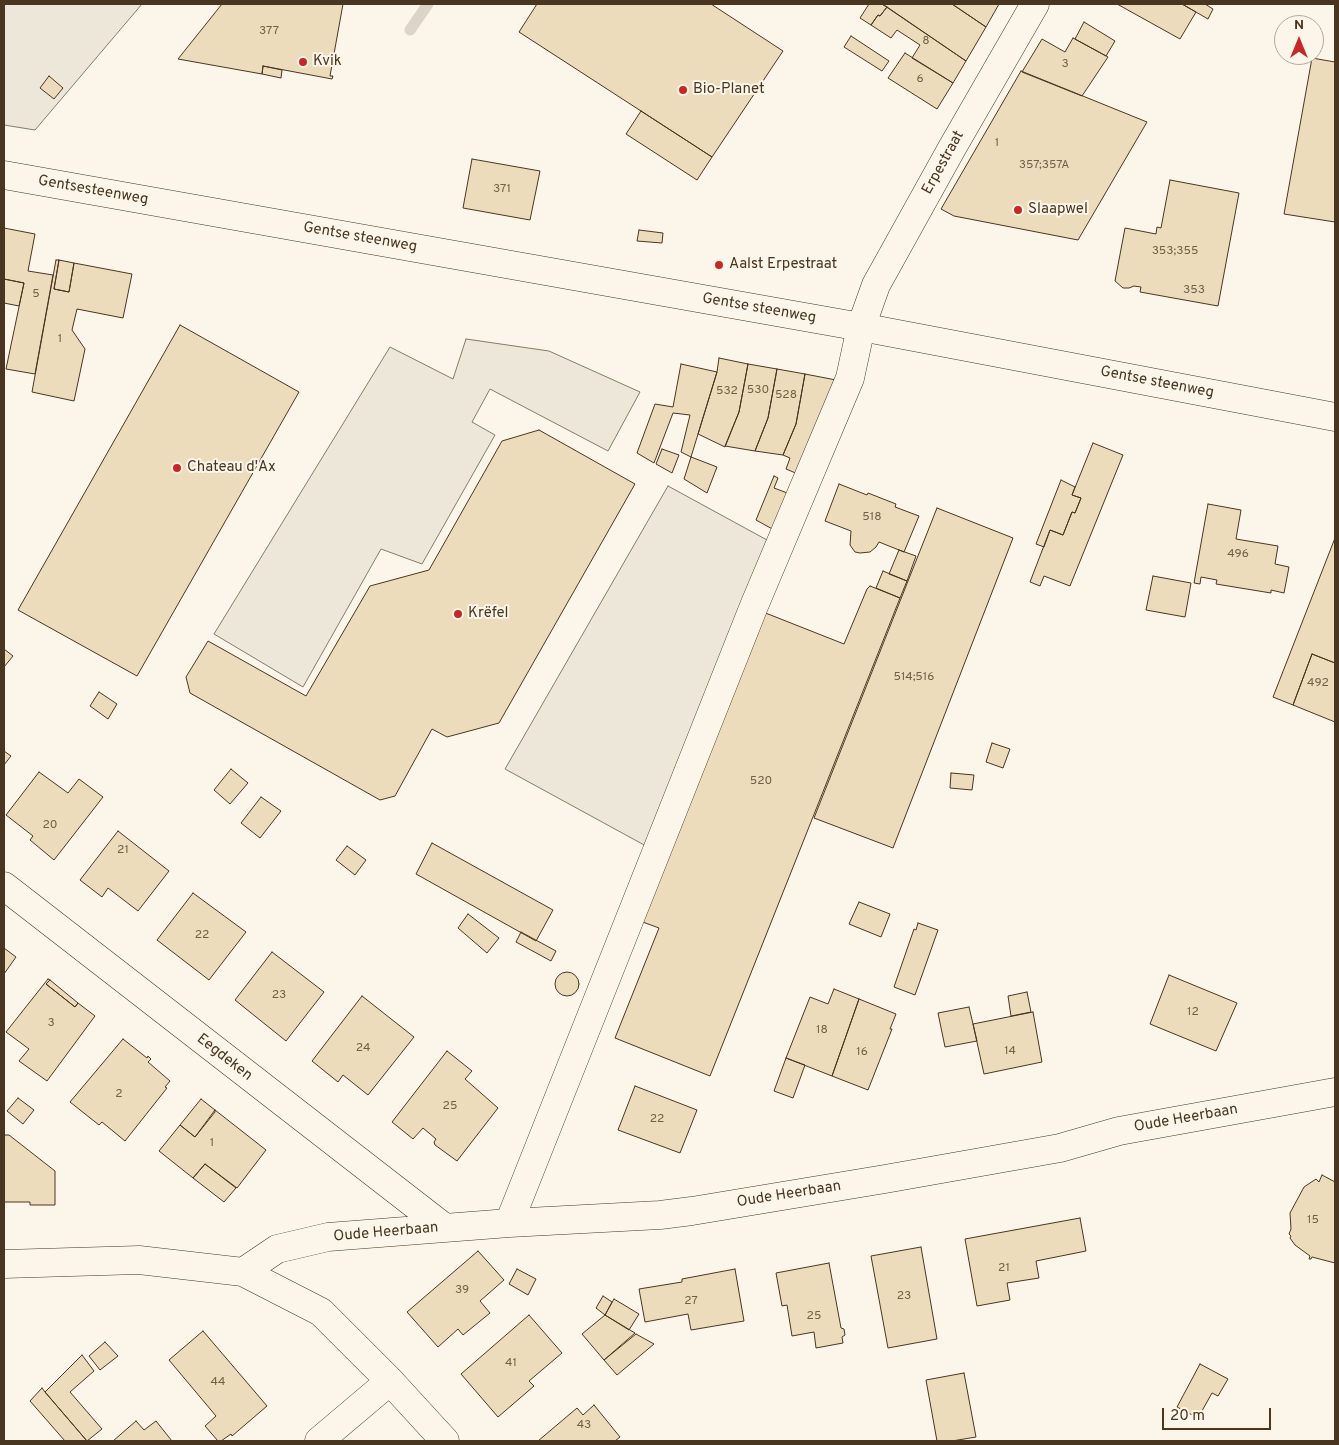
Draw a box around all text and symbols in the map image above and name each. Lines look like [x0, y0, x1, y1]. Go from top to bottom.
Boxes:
north arrow [1274, 15, 1324, 65]
text: N [1294, 17, 1304, 34]
house number: 377 [259, 25, 279, 39]
house number: 8 [922, 35, 930, 49]
place label: Kvik [313, 53, 342, 71]
marker: Kvik [297, 56, 309, 68]
house number: 3 [1061, 58, 1069, 72]
house number: 6 [916, 73, 924, 87]
place label: Bio-Planet [693, 81, 765, 99]
marker: Bio-Planet [677, 84, 689, 96]
street label: Erpestraat [919, 128, 969, 198]
house number: 1 [995, 137, 999, 151]
house number: 357;357A [1019, 159, 1069, 173]
street label: Gentsesteenweg [36, 172, 150, 210]
house number: 371 [493, 183, 511, 197]
place label: Slaapwel [1028, 201, 1088, 219]
marker: Slaapwel [1012, 204, 1024, 216]
street label: Gentse steenweg [302, 219, 418, 257]
house number: 353;355 [1152, 245, 1198, 259]
place label: Aalst Erpestraat [729, 256, 837, 274]
marker: Aalst Erpestraat [713, 259, 725, 271]
house number: 353 [1183, 284, 1205, 298]
house number: 5 [32, 288, 40, 302]
street label: Gentse steenweg [701, 290, 817, 328]
house number: 1 [58, 333, 62, 347]
street label: Gentse steenweg [1099, 363, 1215, 403]
house number: 530 [747, 384, 769, 398]
house number: 532 [716, 385, 738, 399]
house number: 528 [775, 389, 797, 403]
place label: Chateau d'Ax [187, 459, 276, 477]
marker: Chateau d'Ax [171, 462, 183, 474]
house number: 518 [862, 511, 882, 525]
house number: 496 [1227, 548, 1249, 562]
place label: Krëfel [468, 605, 508, 623]
marker: Krëfel [452, 608, 464, 620]
house number: 514;516 [894, 671, 934, 685]
house number: 492 [1307, 677, 1329, 691]
house number: 520 [750, 775, 772, 789]
house number: 20 [42, 819, 58, 833]
house number: 21 [117, 844, 129, 858]
house number: 22 [195, 929, 209, 943]
house number: 23 [272, 989, 286, 1003]
house number: 12 [1187, 1006, 1199, 1020]
house number: 3 [47, 1017, 55, 1031]
house number: 18 [816, 1024, 828, 1038]
street label: Eegdeken [193, 1031, 255, 1085]
house number: 24 [356, 1042, 370, 1056]
house number: 14 [1004, 1045, 1016, 1059]
house number: 16 [856, 1046, 868, 1060]
house number: 2 [115, 1088, 123, 1102]
house number: 25 [443, 1100, 457, 1114]
street label: Oude Heerbaan [1133, 1101, 1239, 1137]
house number: 22 [650, 1113, 664, 1127]
house number: 1 [210, 1137, 214, 1151]
street label: Oude Heerbaan [736, 1178, 842, 1212]
house number: 15 [1307, 1214, 1319, 1228]
street label: Oude Heerbaan [333, 1219, 439, 1247]
house number: 21 [998, 1262, 1010, 1276]
house number: 39 [455, 1284, 469, 1298]
house number: 23 [897, 1290, 911, 1304]
house number: 27 [684, 1295, 698, 1309]
house number: 25 [807, 1310, 821, 1324]
house number: 41 [505, 1357, 517, 1371]
house number: 44 [211, 1376, 225, 1390]
scale bar [1164, 1398, 1273, 1430]
text: 20 m [1170, 1407, 1205, 1426]
house number: 43 [577, 1419, 591, 1433]

